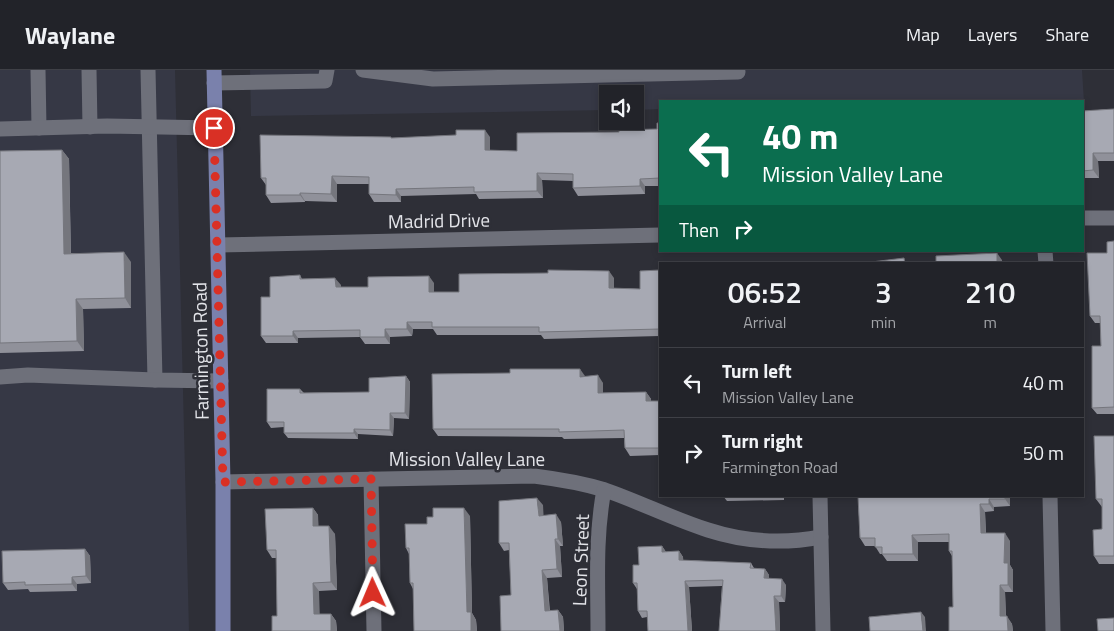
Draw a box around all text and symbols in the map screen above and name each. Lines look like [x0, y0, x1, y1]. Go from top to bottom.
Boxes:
text: Waylane [25, 17, 115, 53]
text: Map [906, 21, 940, 48]
text: Layers [968, 21, 1017, 48]
text: Share [1045, 21, 1089, 48]
map controls [599, 85, 644, 130]
button: sound [599, 85, 644, 130]
pin [193, 107, 235, 149]
text: 40 m [762, 109, 838, 163]
icon: arrive [200, 114, 228, 142]
icon: left [679, 120, 744, 185]
text: Mission Valley Lane [762, 157, 943, 191]
street label: Madrid Drive [388, 205, 490, 235]
text: Then [679, 215, 719, 244]
icon: right [729, 215, 757, 243]
text: 06:52 [728, 269, 802, 315]
text: 3 [875, 269, 892, 315]
text: 210 [965, 269, 1015, 315]
street label: Farmington Road [184, 282, 216, 420]
text: Arrival [743, 310, 787, 334]
text: min [871, 310, 896, 334]
text: m [983, 310, 997, 334]
text: Turn left [722, 356, 792, 385]
text: 40 m [1023, 368, 1064, 397]
icon: left [679, 369, 707, 397]
text: Mission Valley Lane [722, 385, 854, 409]
text: Turn right [722, 426, 803, 455]
text: 50 m [1023, 438, 1064, 467]
icon: right [679, 439, 707, 467]
street label: Mission Valley Lane [389, 444, 545, 473]
text: Farmington Road [722, 455, 838, 479]
street label: Leon Street [564, 513, 596, 606]
position arrow [346, 566, 398, 618]

